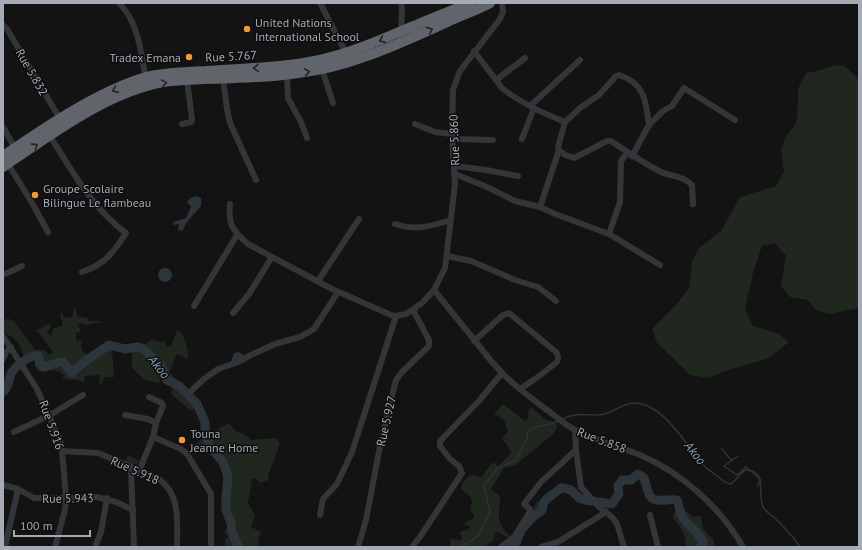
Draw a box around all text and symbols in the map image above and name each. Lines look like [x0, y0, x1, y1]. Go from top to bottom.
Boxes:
place label: United Nations International School [255, 15, 360, 44]
marker: United Nations International School [242, 24, 252, 34]
one-way arrow [425, 27, 433, 35]
one-way arrow [379, 35, 387, 43]
street label: Rue 5.832 [13, 46, 51, 98]
street label: Rue 5.767 [205, 47, 257, 65]
place label: Tradex Emana [110, 50, 181, 65]
marker: Tradex Emana [184, 52, 194, 62]
one-way arrow [253, 63, 259, 72]
one-way arrow [304, 68, 310, 77]
one-way arrow [161, 79, 167, 88]
one-way arrow [112, 85, 119, 93]
street label: Rue 5.860 [446, 114, 462, 166]
one-way arrow [31, 144, 38, 151]
place label: Groupe Scolaire Bilingue Le flambeau [43, 181, 151, 210]
marker: Groupe Scolaire Bilingue Le flambeau [30, 190, 40, 200]
water label: Akoo [144, 351, 174, 383]
street label: Rue 5.927 [373, 394, 399, 448]
street label: Rue 5.916 [36, 398, 68, 452]
street label: Rue 5.858 [575, 424, 629, 456]
place label: Touna Jeanne Home [189, 426, 258, 455]
marker: Touna Jeanne Home [177, 435, 187, 445]
water label: Akoo [680, 437, 710, 469]
street label: Rue 5.918 [108, 453, 162, 487]
street label: Rue 5.943 [42, 490, 94, 506]
scale bar [14, 512, 90, 538]
text: 100 m [20, 518, 53, 533]

